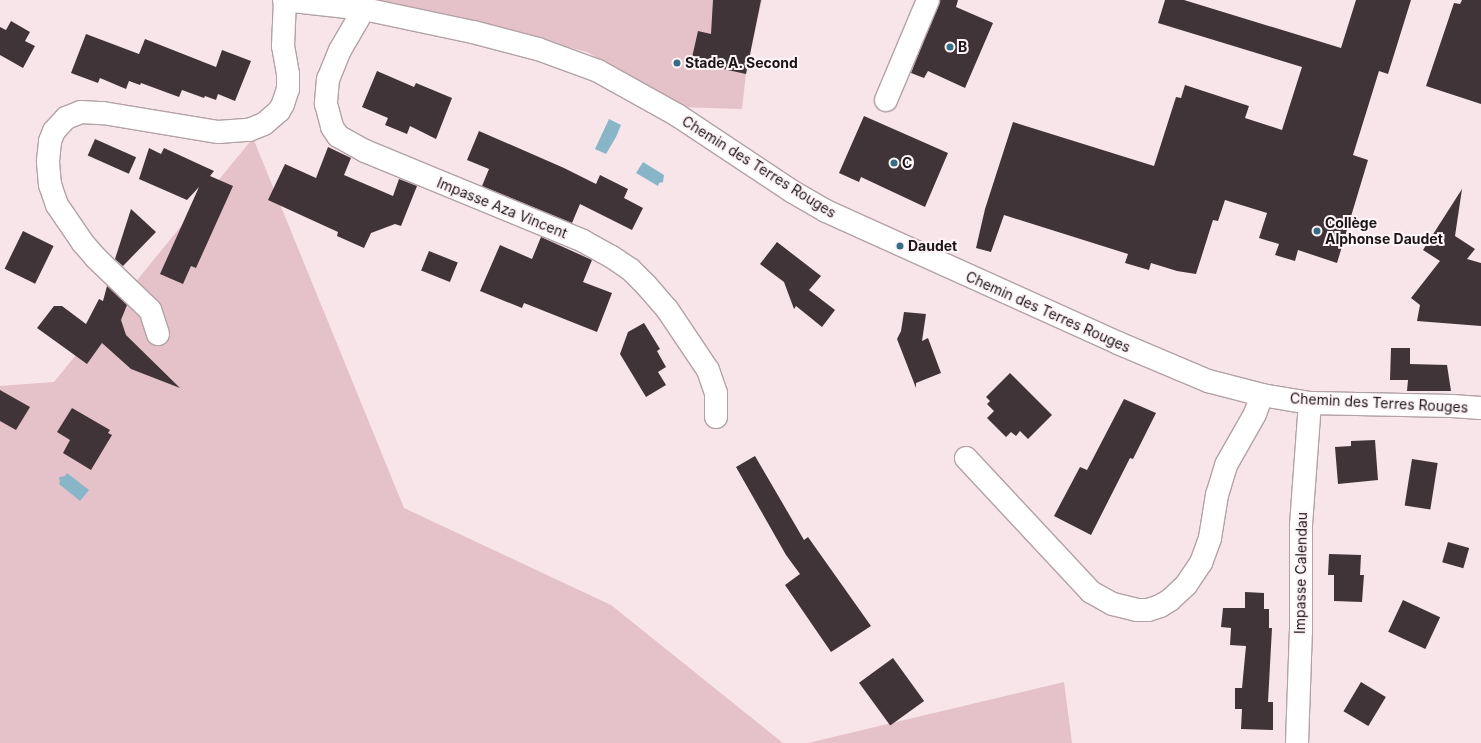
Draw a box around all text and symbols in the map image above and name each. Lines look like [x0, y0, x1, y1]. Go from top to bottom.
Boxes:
place label: B [958, 39, 967, 55]
marker: B [945, 42, 955, 52]
place label: Stade A. Second [685, 55, 798, 71]
marker: Stade A. Second [672, 58, 682, 68]
street label: Chemin des Terres Rouges [679, 113, 839, 221]
place label: C [902, 155, 912, 171]
marker: C [889, 158, 899, 168]
street label: Impasse Aza Vincent [434, 174, 570, 242]
place label: Collège Alphonse Daudet [1325, 215, 1443, 248]
marker: Collège Alphonse Daudet [1312, 226, 1322, 236]
place label: Daudet [908, 238, 957, 254]
marker: Daudet [895, 241, 905, 251]
street label: Chemin des Terres Rouges [963, 268, 1133, 356]
street label: Chemin des Terres Rouges [1290, 390, 1468, 416]
street label: Impasse Calendau [1292, 512, 1310, 634]

